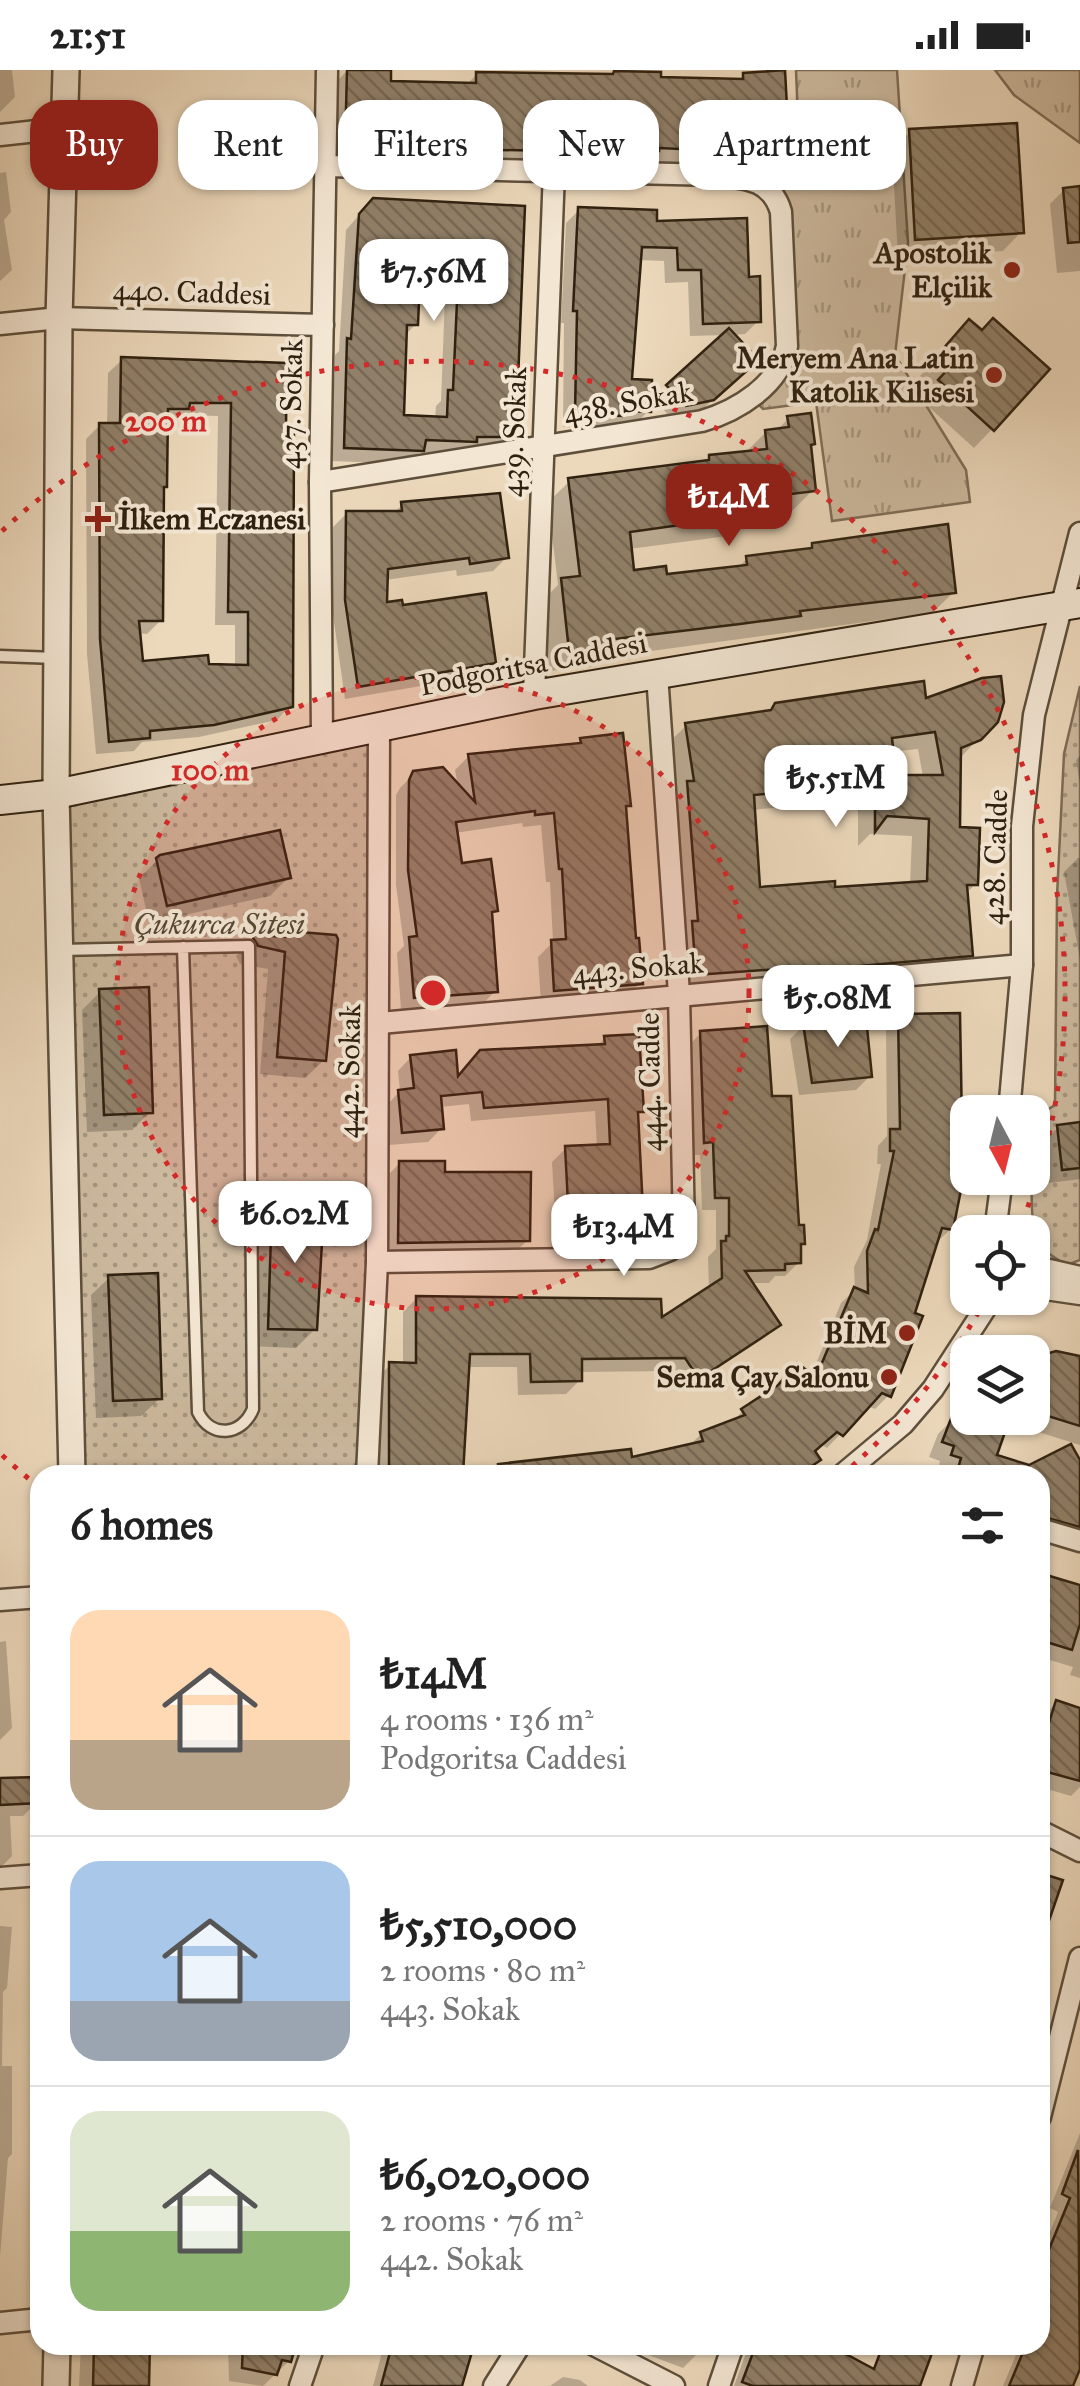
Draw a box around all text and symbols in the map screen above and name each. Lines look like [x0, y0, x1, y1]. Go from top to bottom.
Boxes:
text: 21:51 [50, 12, 126, 58]
chip: Buy [30, 100, 158, 190]
chip: Rent [178, 100, 318, 190]
chip: Filters [338, 100, 503, 190]
chip: New [523, 100, 659, 190]
chip: Apartment [679, 100, 906, 190]
place label: Apostolik Elçilik [872, 235, 993, 306]
pin: ₺7.56M [353, 239, 515, 324]
text: ₺7.56M [381, 252, 487, 291]
marker: Apostolik Elçilik [1001, 259, 1023, 281]
street label: 440. Caddesi [112, 271, 272, 313]
street label: 437. Sokak [272, 339, 310, 469]
place label: Meryem Ana Latin Katolik Kilisesi [736, 340, 975, 410]
marker: Meryem Ana Latin Katolik Kilisesi [983, 364, 1005, 386]
street label: 439. Sokak [494, 366, 535, 498]
street label: 438. Sokak [561, 373, 695, 431]
text: 200 m [125, 403, 207, 439]
pin: ₺14M [670, 464, 788, 549]
text: ₺14M [688, 477, 770, 516]
place label: İlkem Eczanesi [118, 500, 306, 537]
marker: İlkem Eczanesi [87, 508, 109, 530]
street label: Podgoritsa Caddesi [416, 624, 650, 704]
pin: ₺5.51M [755, 745, 917, 830]
text: 100 m [171, 752, 250, 788]
text: ₺5.51M [786, 758, 886, 797]
street label: 428. Cadde [975, 788, 1015, 926]
park label: Çukurca Sitesi [133, 906, 305, 942]
street label: 443. Sokak [571, 944, 705, 992]
pin: ₺5.08M [757, 965, 919, 1050]
centre of rings [415, 975, 451, 1011]
text: ₺5.08M [784, 978, 892, 1017]
street label: 442. Sokak [330, 1003, 368, 1139]
street label: 444. Cadde [631, 1012, 669, 1152]
north arrow [950, 1095, 1050, 1195]
map controls [950, 1095, 1050, 1435]
pin: ₺6.02M [214, 1181, 376, 1266]
text: ₺6.02M [241, 1194, 349, 1233]
pin: ₺13.4M [543, 1194, 705, 1279]
text: ₺13.4M [573, 1207, 675, 1246]
button: locate [950, 1215, 1050, 1315]
place label: BİM [823, 1314, 887, 1351]
marker: BİM [896, 1322, 918, 1344]
button: layers [950, 1335, 1050, 1435]
place label: Sema Çay Salonu [656, 1359, 869, 1396]
marker: Sema Çay Salonu [878, 1366, 900, 1388]
icon: filters [955, 1498, 1010, 1553]
text: 6 homes [70, 1499, 213, 1551]
text: ₺14M [380, 1648, 487, 1700]
icon: home [150, 1650, 270, 1770]
text: 4 rooms · 136 m² [380, 1700, 593, 1739]
text: Podgoritsa Caddesi [380, 1739, 626, 1778]
text: ₺5,510,000 [380, 1899, 577, 1951]
icon: home [150, 1901, 270, 2021]
text: 2 rooms · 80 m² [380, 1951, 585, 1990]
text: 443. Sokak [380, 1990, 520, 2029]
text: ₺6,020,000 [380, 2149, 590, 2201]
icon: home [150, 2151, 270, 2271]
text: 2 rooms · 76 m² [380, 2201, 583, 2240]
text: 442. Sokak [380, 2240, 523, 2279]

